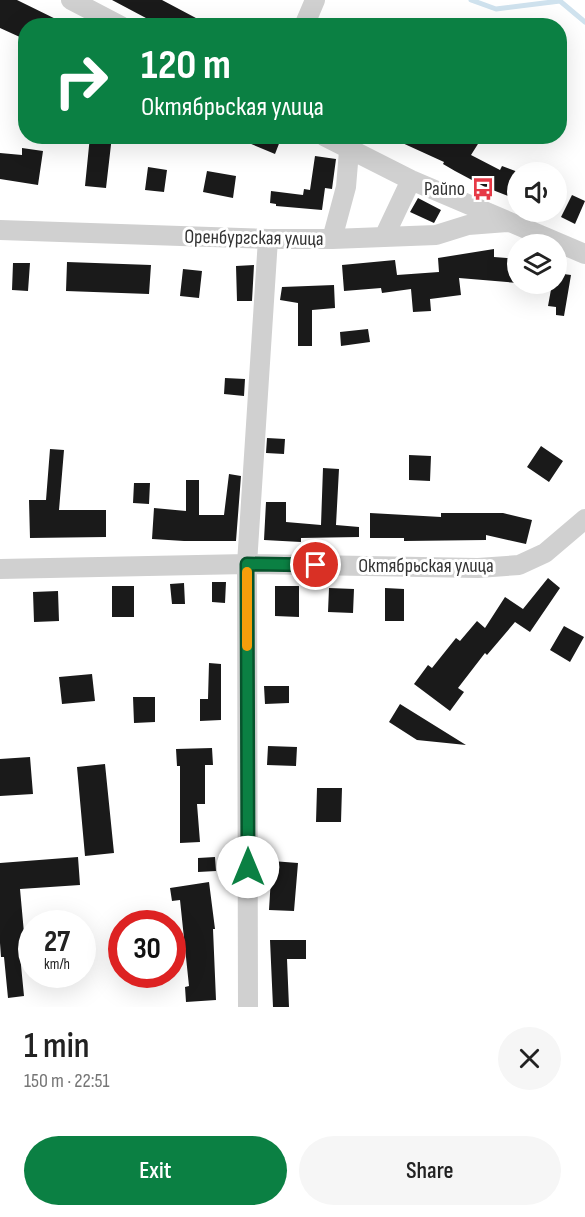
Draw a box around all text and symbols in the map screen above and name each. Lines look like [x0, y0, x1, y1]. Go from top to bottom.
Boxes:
text: 120 m [141, 40, 231, 91]
icon: right [42, 42, 120, 120]
text: Октябрьская улица [141, 91, 324, 123]
map controls [507, 162, 567, 294]
button: sound [507, 162, 567, 222]
bus stop icon: Райпо [470, 176, 496, 202]
place label: Райпо [424, 177, 465, 201]
street label: Оренбургская улица [184, 225, 324, 251]
button: layers [507, 234, 567, 294]
pin [290, 539, 341, 590]
icon: arrive [299, 548, 332, 581]
street label: Октябрьская улица [358, 554, 494, 578]
position arrow [216, 835, 280, 899]
speed limit sign: 30 [108, 910, 186, 988]
text: 27 [44, 924, 70, 960]
text: km/h [44, 955, 70, 974]
text: 1 min [24, 1025, 89, 1068]
button: close [498, 1027, 561, 1090]
text: 150 m · 22:51 [24, 1069, 110, 1093]
button: Exit [24, 1136, 287, 1205]
button: Share [299, 1136, 561, 1205]

